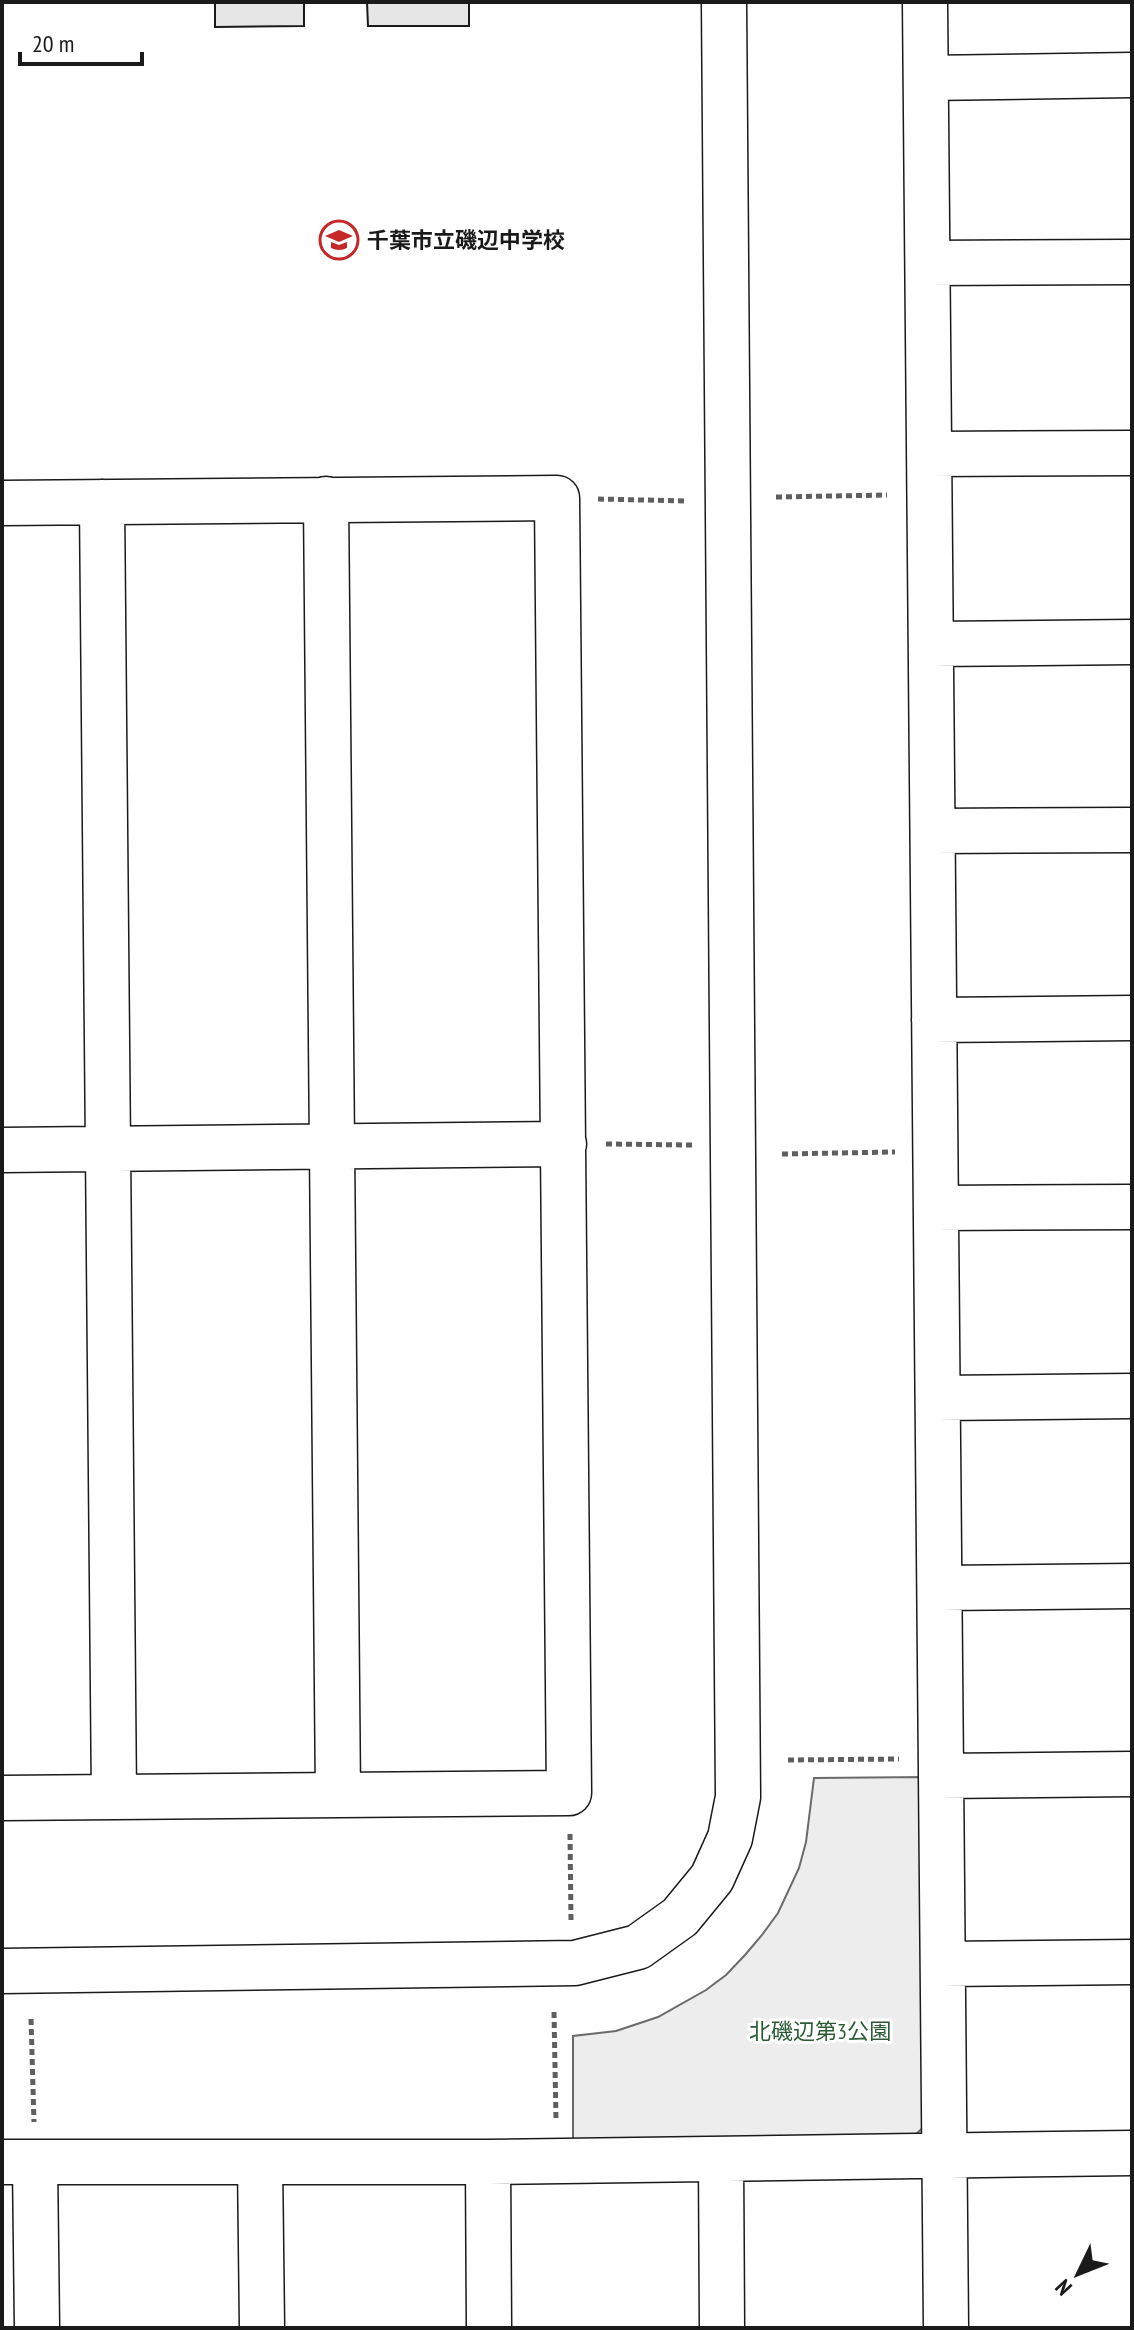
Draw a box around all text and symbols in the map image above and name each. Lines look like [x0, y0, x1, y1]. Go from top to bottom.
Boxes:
scale bar [20, 16, 142, 66]
text: 20 m [32, 28, 74, 59]
school or university icon: 千葉市立磯辺中学校 [318, 219, 360, 261]
place label: 千葉市立磯辺中学校 [367, 226, 565, 254]
park label: 北磯辺第3公園 [749, 2017, 891, 2045]
north arrow [1038, 2234, 1118, 2314]
text: N [1049, 2274, 1078, 2302]

